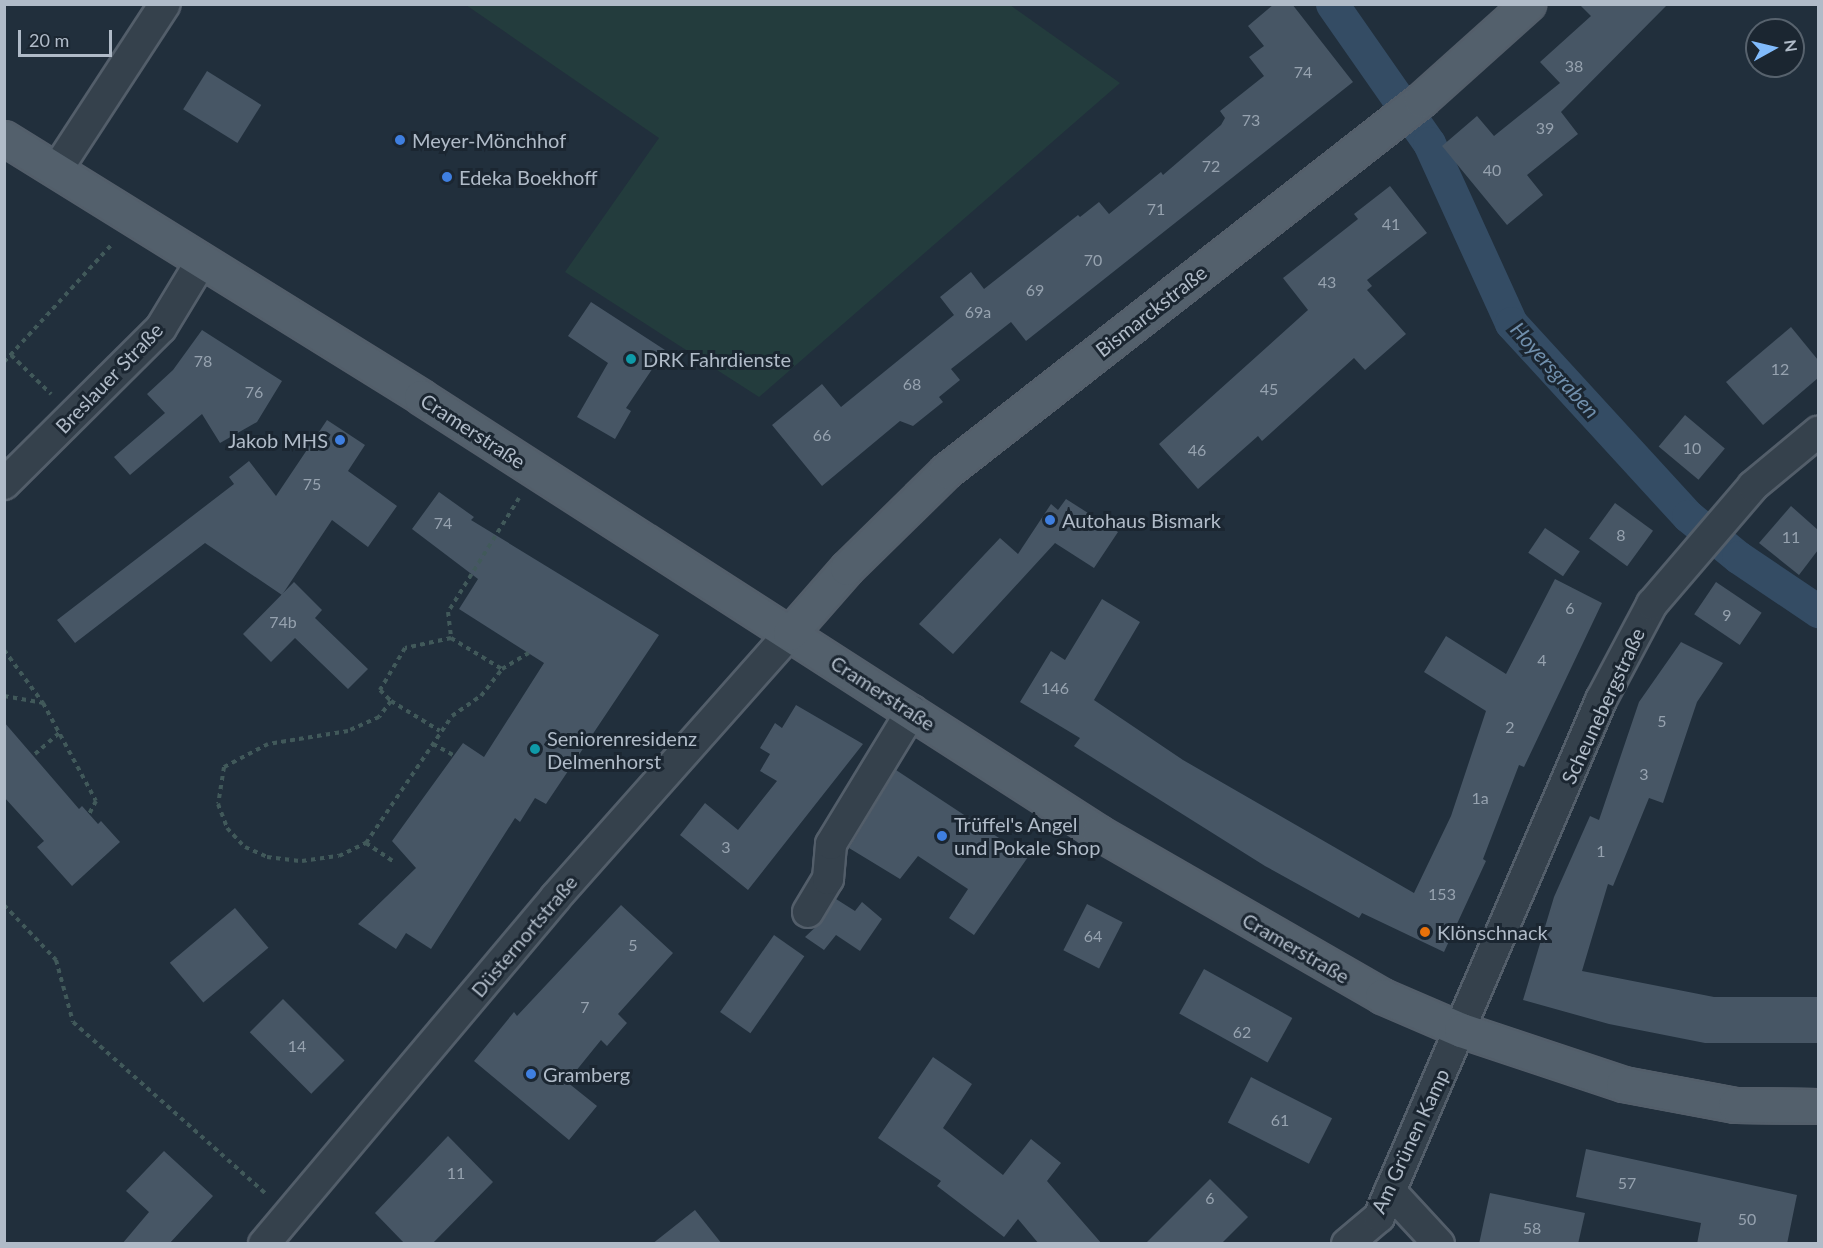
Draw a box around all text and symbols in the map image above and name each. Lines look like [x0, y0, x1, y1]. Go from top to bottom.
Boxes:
scale bar [21, 18, 116, 56]
north arrow [1745, 18, 1805, 78]
text: 20 m [29, 29, 69, 51]
text: N [1781, 38, 1802, 53]
house number: 38 [1565, 56, 1583, 76]
house number: 74 [1294, 62, 1312, 82]
house number: 73 [1242, 110, 1260, 130]
house number: 39 [1536, 118, 1554, 138]
place label: Meyer-Mönchhof [412, 128, 566, 152]
marker: Meyer-Mönchhof [393, 133, 407, 147]
house number: 72 [1202, 156, 1220, 176]
house number: 40 [1483, 160, 1501, 180]
place label: Edeka Boekhoff [459, 165, 598, 189]
marker: Edeka Boekhoff [440, 170, 454, 184]
house number: 71 [1147, 199, 1165, 219]
house number: 41 [1382, 214, 1400, 234]
house number: 70 [1084, 250, 1102, 270]
street label: Bismarckstraße [1091, 260, 1211, 362]
house number: 43 [1318, 272, 1336, 292]
house number: 69 [1026, 280, 1044, 300]
house number: 69a [965, 302, 991, 322]
water label: Hoyersgraben [1505, 317, 1605, 423]
street label: Breslauer Straße [50, 318, 168, 438]
place label: DRK Fahrdienste [643, 347, 791, 371]
house number: 78 [194, 351, 212, 371]
marker: DRK Fahrdienste [624, 352, 638, 366]
house number: 12 [1771, 359, 1789, 379]
house number: 68 [903, 374, 921, 394]
house number: 45 [1260, 379, 1278, 399]
house number: 76 [245, 382, 263, 402]
street label: Cramerstraße [416, 388, 530, 474]
house number: 66 [813, 425, 831, 445]
place label: Jakob MHS [228, 428, 328, 452]
marker: Jakob MHS [333, 433, 347, 447]
house number: 10 [1683, 438, 1701, 458]
house number: 46 [1188, 440, 1206, 460]
house number: 75 [303, 474, 321, 494]
place label: Autohaus Bismark [1062, 508, 1221, 532]
house number: 74 [434, 513, 452, 533]
marker: Autohaus Bismark [1043, 513, 1057, 527]
house number: 8 [1616, 525, 1626, 545]
house number: 11 [1782, 527, 1800, 547]
house number: 6 [1565, 598, 1575, 618]
house number: 9 [1722, 605, 1732, 625]
house number: 74b [269, 612, 297, 632]
street label: Scheunebergstraße [1556, 624, 1650, 788]
street label: Cramerstraße [826, 650, 940, 736]
house number: 4 [1537, 650, 1547, 670]
house number: 146 [1041, 678, 1069, 698]
house number: 5 [1657, 711, 1667, 731]
house number: 2 [1505, 717, 1515, 737]
place label: Seniorenresidenz Delmenhorst [547, 726, 697, 773]
marker: Seniorenresidenz Delmenhorst [528, 742, 542, 756]
house number: 3 [1639, 764, 1649, 784]
house number: 1a [1471, 788, 1489, 808]
place label: Trüffel's Angel und Pokale Shop [954, 813, 1100, 860]
marker: Trüffel's Angel und Pokale Shop [935, 829, 949, 843]
house number: 3 [721, 837, 731, 857]
house number: 1 [1596, 841, 1606, 861]
street label: Düsternortstraße [466, 870, 582, 1002]
house number: 153 [1428, 884, 1456, 904]
street label: Cramerstraße [1238, 908, 1354, 988]
place label: Klönschnack [1437, 920, 1548, 944]
marker: Klönschnack [1418, 925, 1432, 939]
house number: 64 [1084, 926, 1102, 946]
house number: 5 [628, 935, 638, 955]
house number: 7 [580, 997, 590, 1017]
house number: 62 [1233, 1022, 1251, 1042]
house number: 14 [288, 1036, 306, 1056]
place label: Gramberg [543, 1062, 630, 1086]
street label: Am Grünen Kamp [1366, 1065, 1454, 1217]
marker: Gramberg [524, 1067, 538, 1081]
house number: 61 [1271, 1110, 1289, 1130]
house number: 11 [447, 1163, 465, 1183]
house number: 57 [1618, 1173, 1636, 1193]
house number: 6 [1205, 1188, 1215, 1208]
house number: 50 [1738, 1209, 1756, 1229]
house number: 58 [1523, 1218, 1541, 1238]

